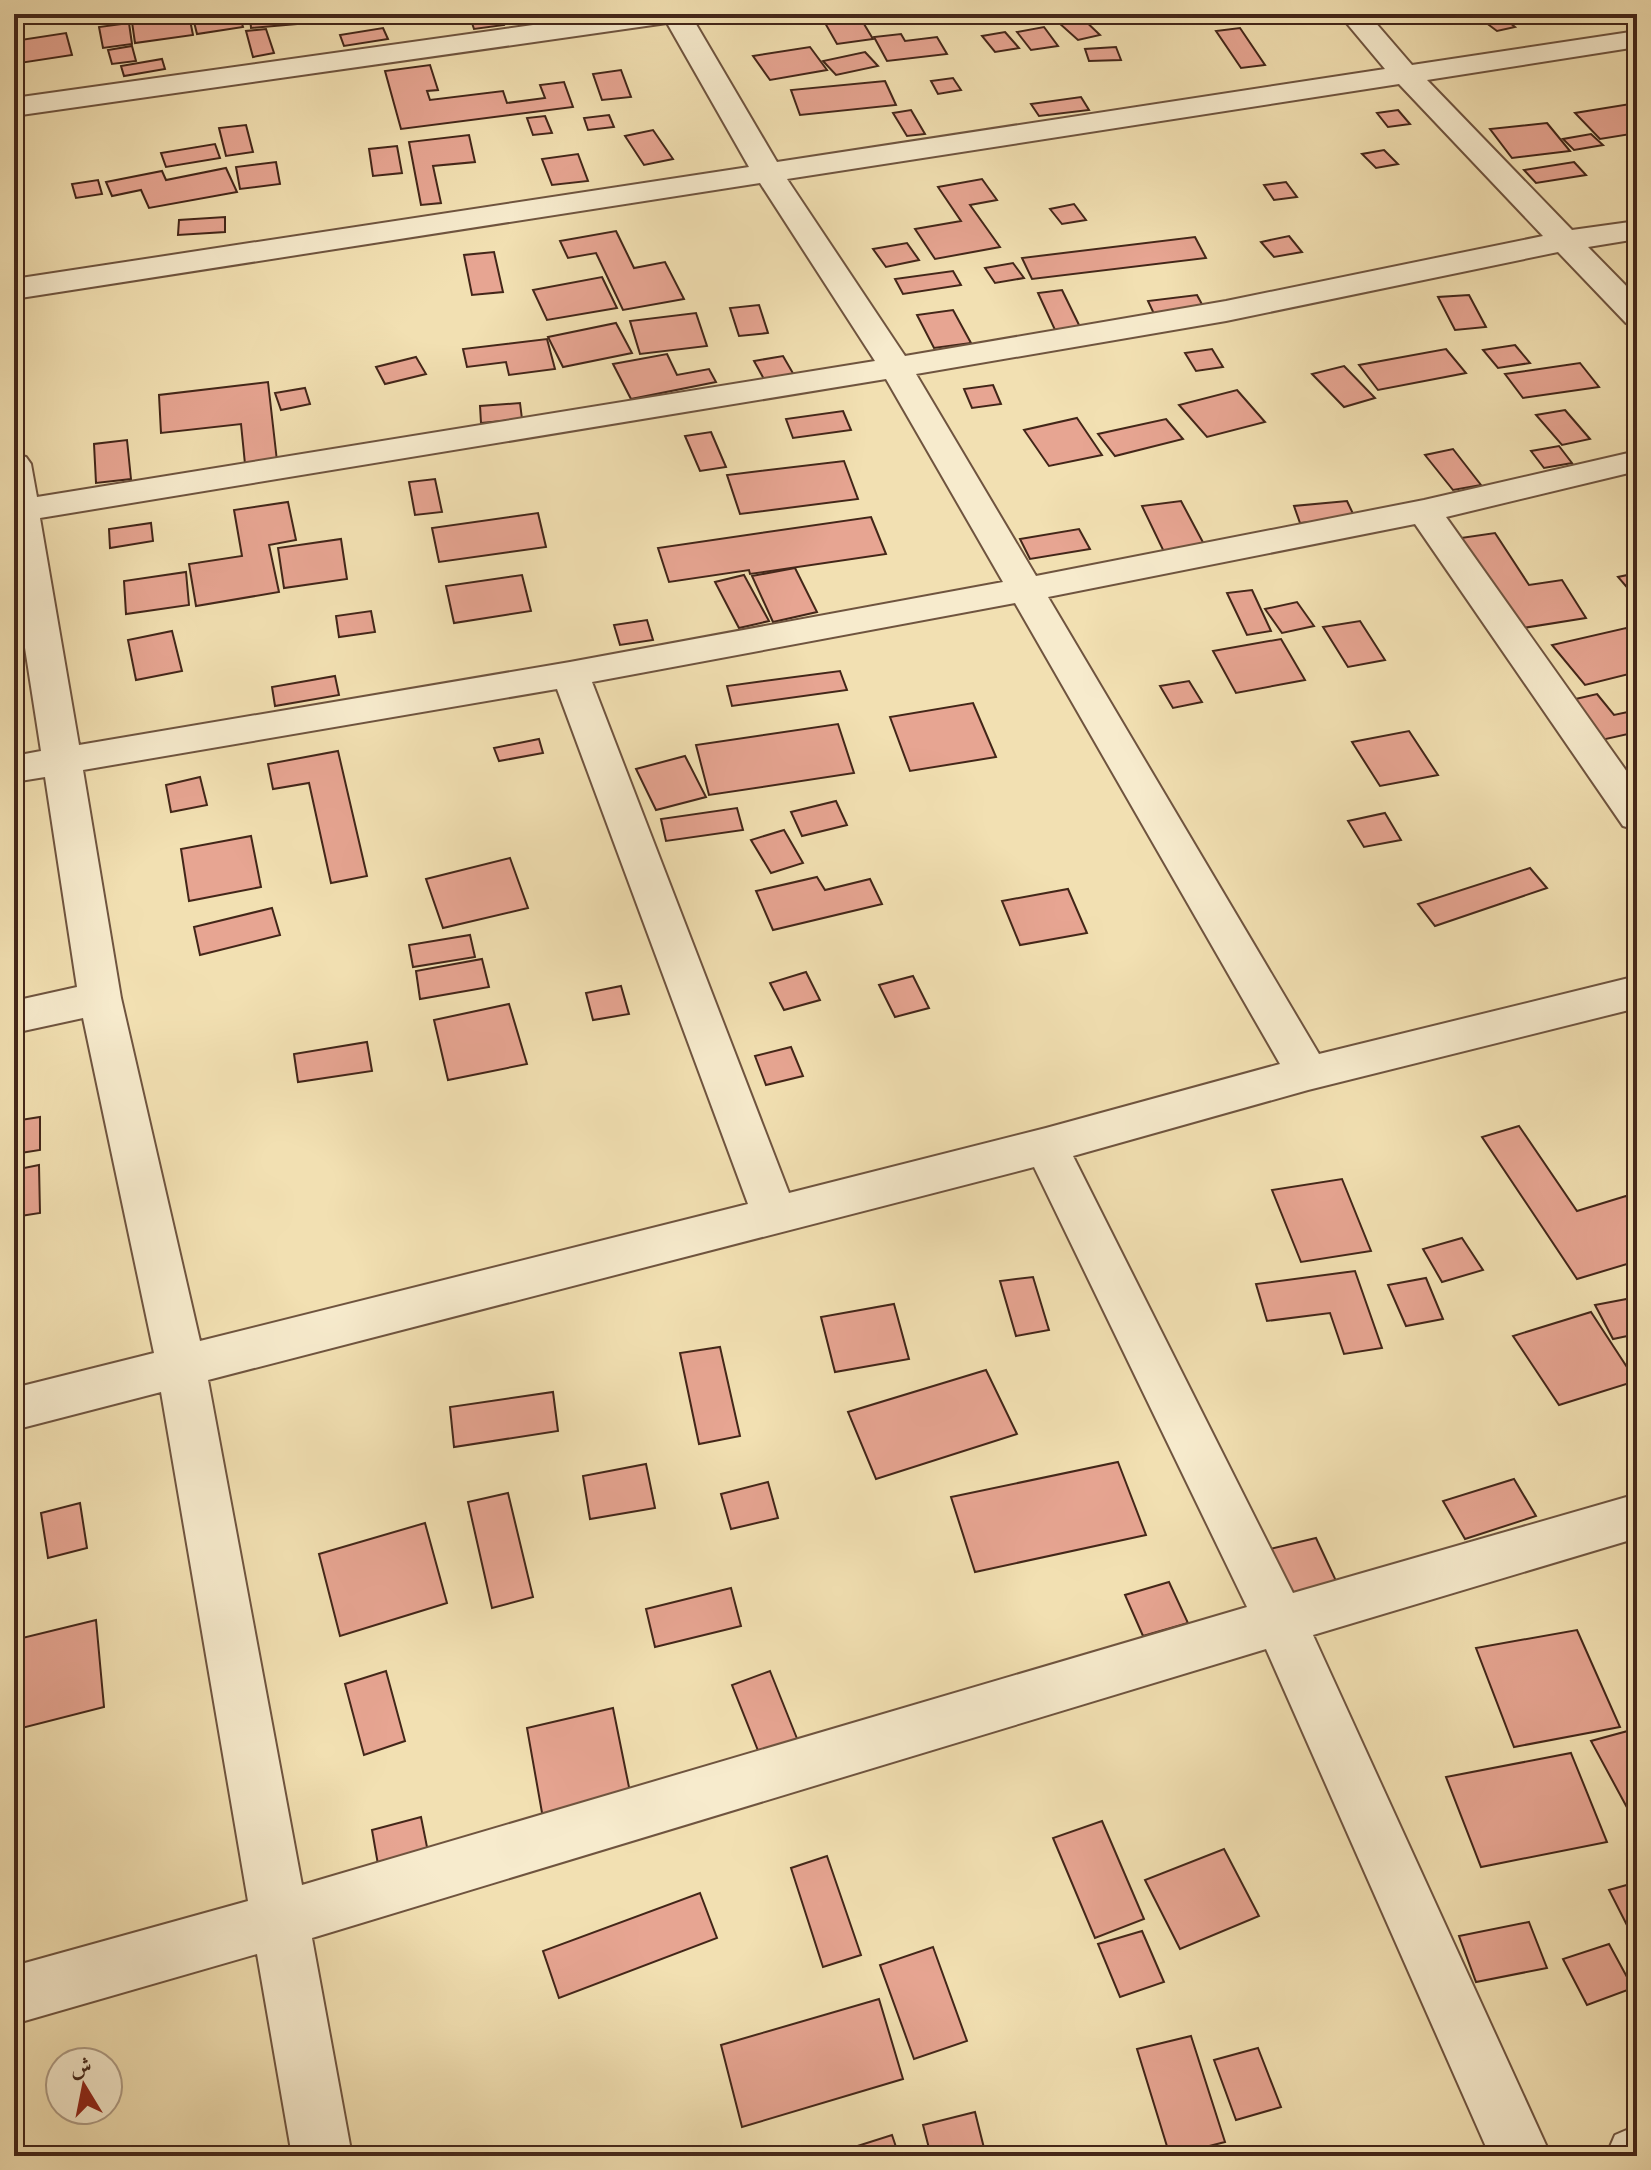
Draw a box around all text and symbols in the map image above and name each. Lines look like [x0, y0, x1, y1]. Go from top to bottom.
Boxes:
north arrow [44, 2046, 124, 2126]
text: ش [68, 2052, 94, 2083]

